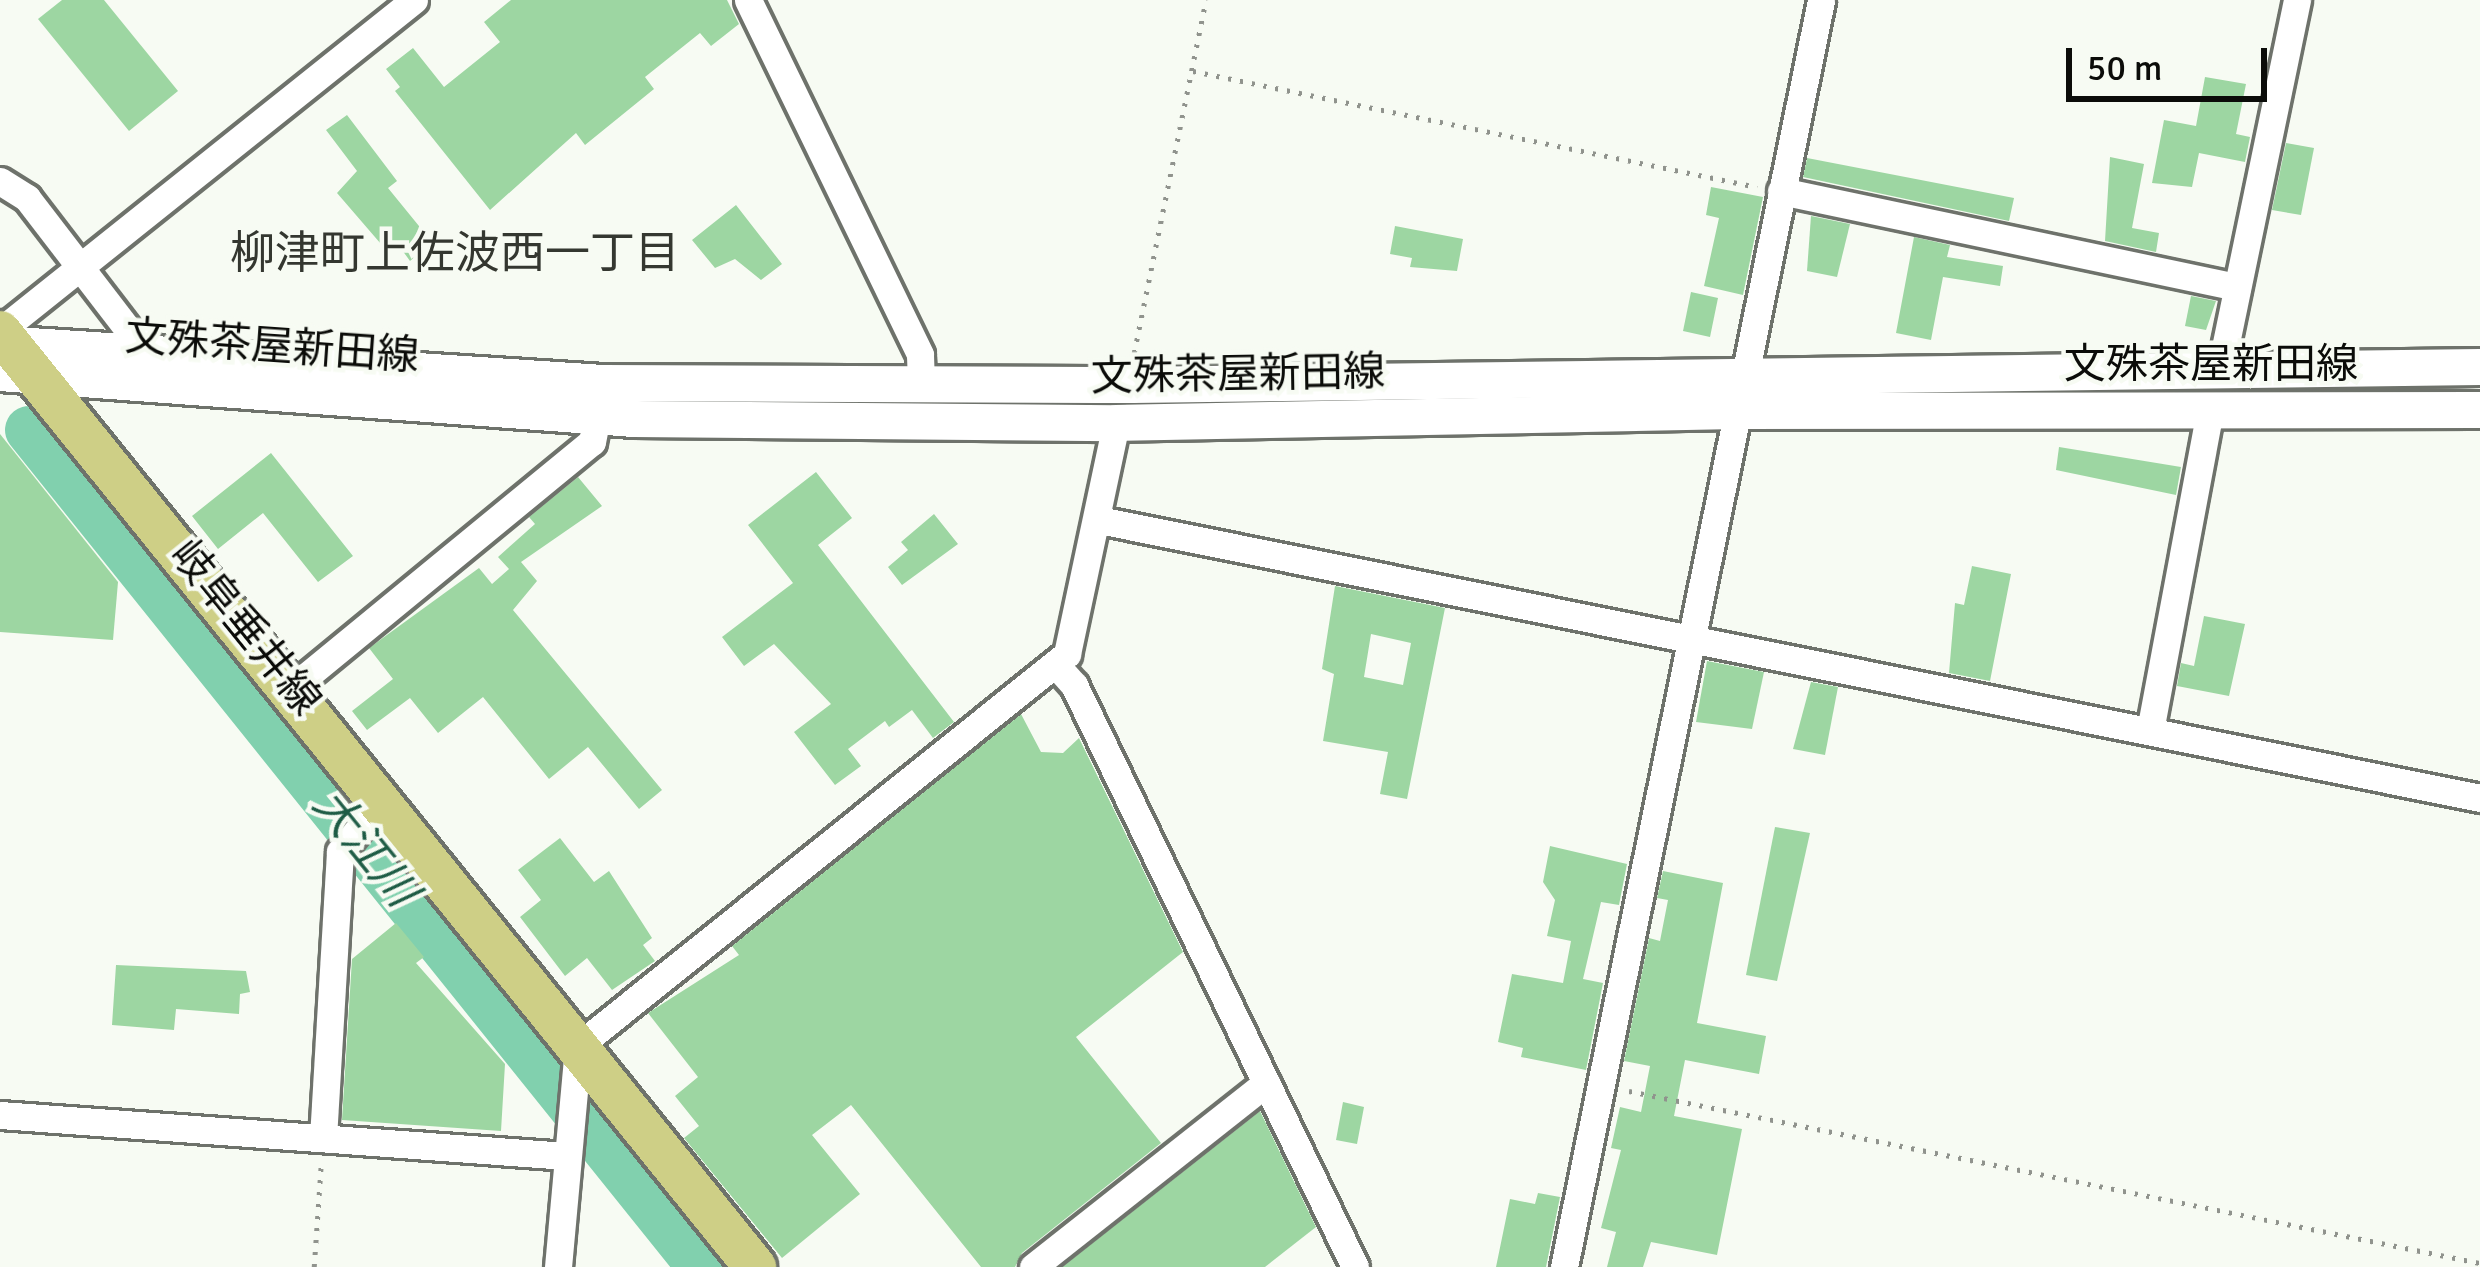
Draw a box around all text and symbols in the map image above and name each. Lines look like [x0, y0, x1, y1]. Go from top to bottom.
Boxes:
scale bar [2072, 24, 2273, 98]
text: 50 m [2087, 46, 2163, 91]
district label: 柳津町上佐波西一丁目 [230, 227, 680, 281]
street label: 文殊茶屋新田線 [124, 312, 420, 382]
street label: 文殊茶屋新田線 [2064, 340, 2358, 390]
street label: 文殊茶屋新田線 [1091, 347, 1385, 403]
street label: 岐阜垂井線 [159, 531, 331, 725]
water label: 大江川 [302, 779, 428, 917]

